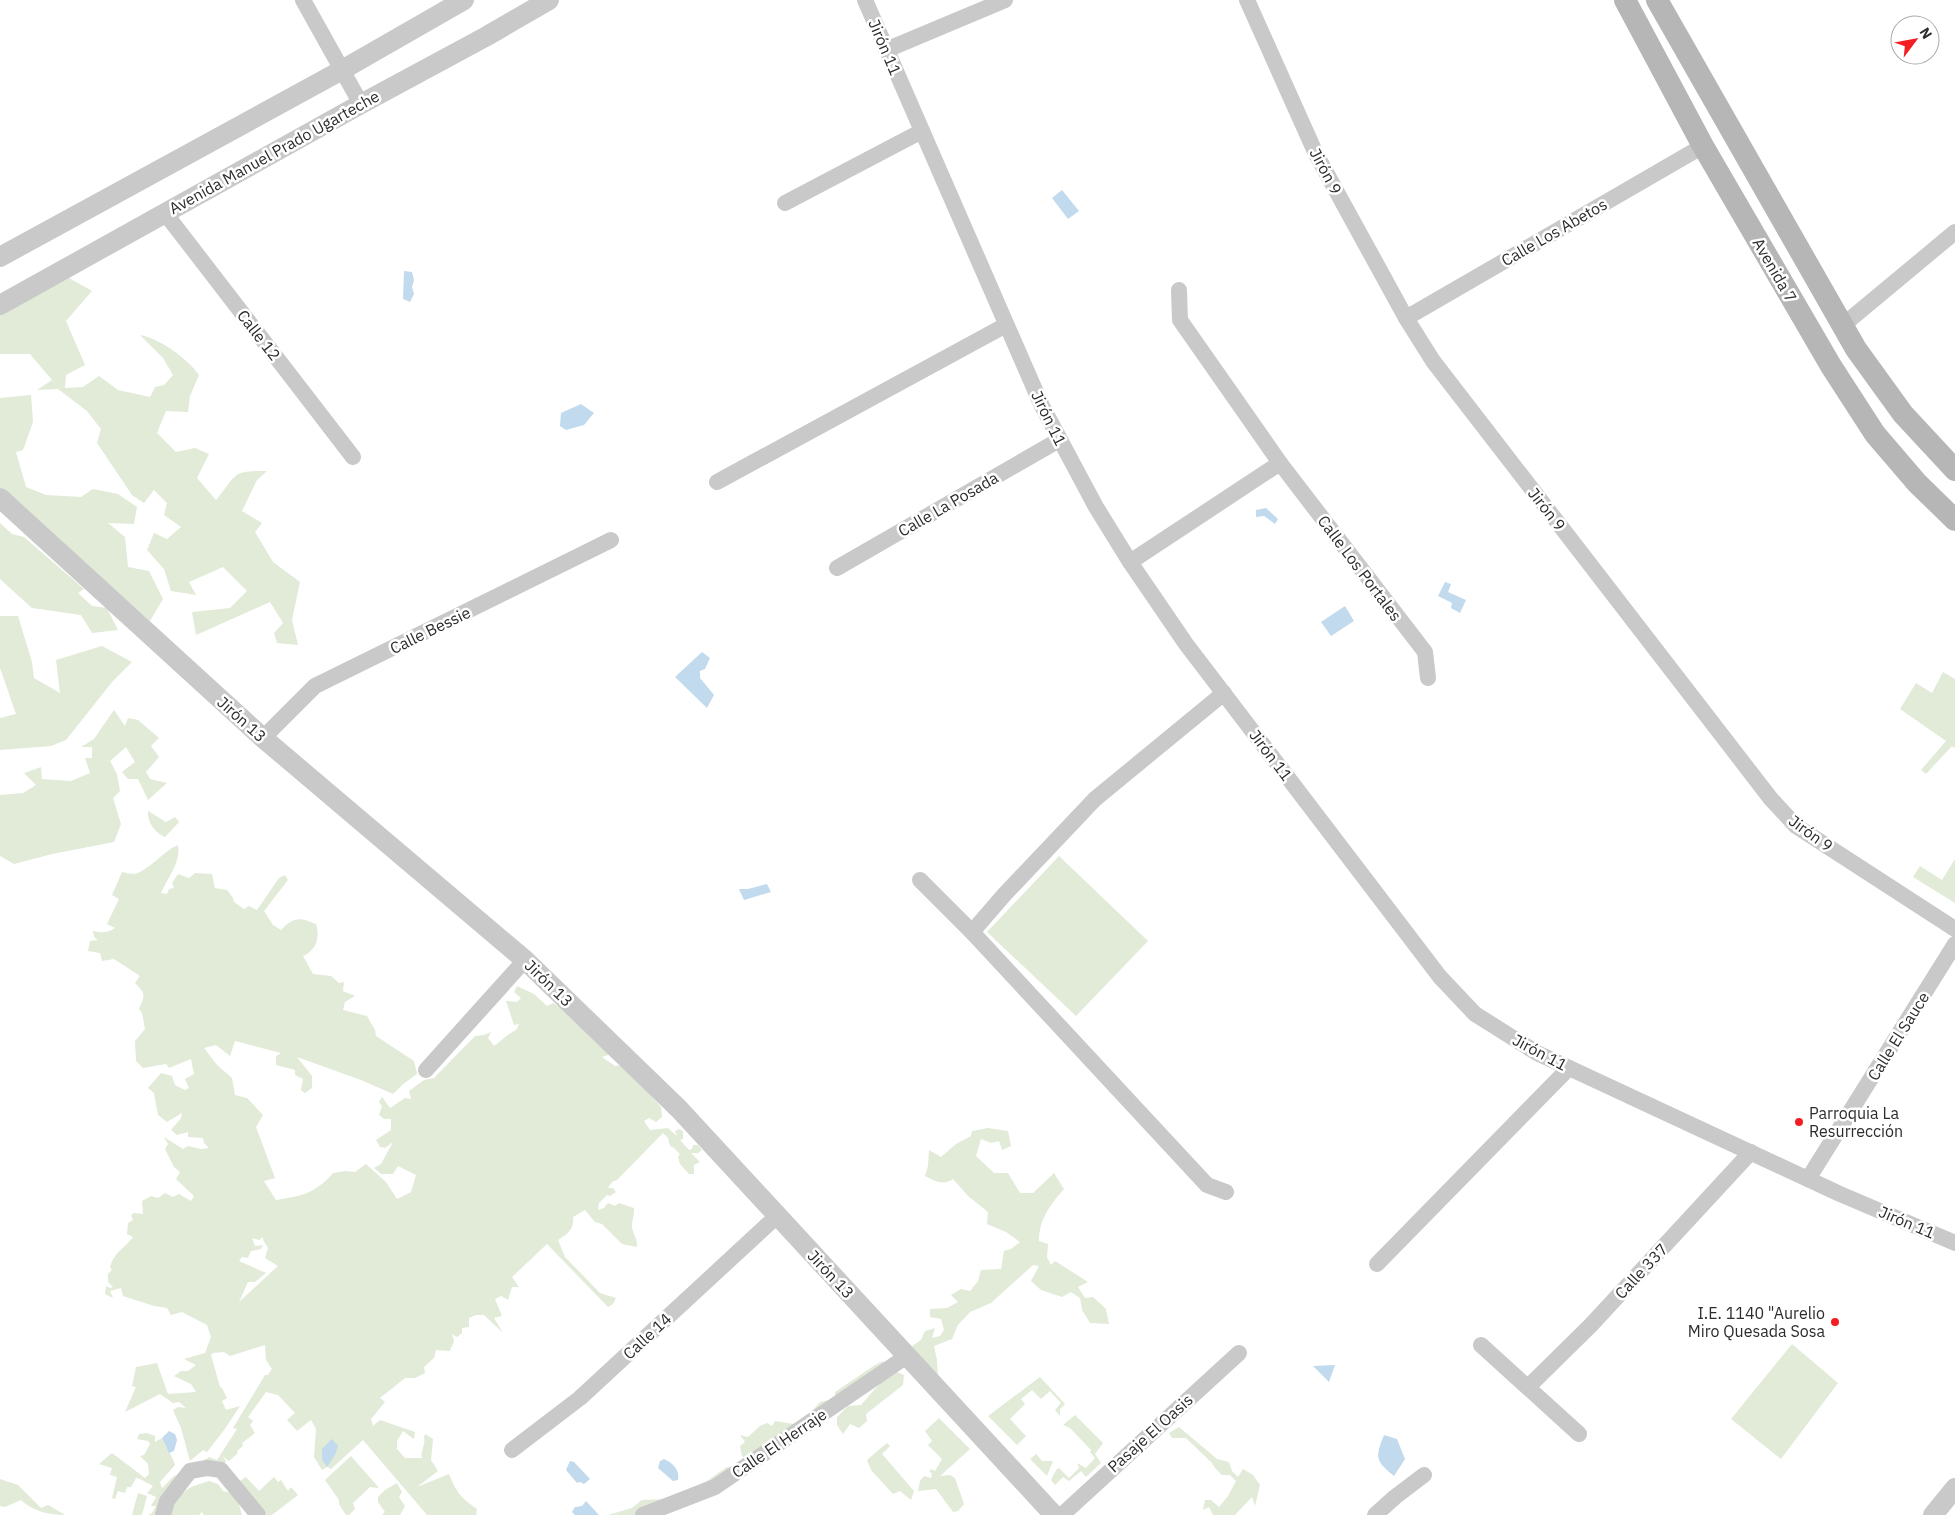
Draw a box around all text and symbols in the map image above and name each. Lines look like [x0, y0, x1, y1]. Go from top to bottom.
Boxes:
north arrow [1890, 15, 1940, 65]
street label: Jirón 11 [864, 16, 906, 78]
text: N [1916, 24, 1936, 42]
street label: Avenida Manuel Prado Ugarteche [165, 86, 383, 218]
street label: Jirón 9 [1306, 145, 1346, 197]
street label: Calle Los Abetos [1498, 194, 1610, 270]
street label: Avenida 7 [1749, 234, 1801, 306]
street label: Calle 12 [233, 306, 285, 364]
street label: Jirón 11 [1027, 387, 1071, 449]
street label: Calle La Posada [894, 467, 1002, 541]
street label: Jirón 9 [1524, 483, 1570, 535]
street label: Calle Los Portales [1314, 511, 1406, 625]
street label: Calle Bessie [386, 602, 474, 658]
street label: Jirón 13 [213, 692, 271, 746]
street label: Jirón 11 [1245, 725, 1297, 785]
street label: Jirón 9 [1785, 810, 1837, 856]
street label: Jirón 13 [521, 955, 577, 1011]
street label: Calle El Sauce [1863, 988, 1933, 1084]
street label: Jirón 11 [1509, 1029, 1571, 1075]
place label: Parroquia La Resurrección [1809, 1103, 1903, 1141]
marker: Parroquia La Resurrección [1793, 1116, 1805, 1128]
street label: Jirón 11 [1876, 1201, 1938, 1243]
street label: Calle 337 [1610, 1239, 1672, 1303]
street label: Jirón 13 [804, 1246, 858, 1302]
place label: I.E. 1140 "Aurelio Miro Quesada Sosa [1688, 1303, 1825, 1341]
street label: Calle 14 [619, 1309, 675, 1363]
marker: I.E. 1140 "Aurelio Miro Quesada Sosa [1829, 1316, 1841, 1328]
street label: Pasaje El Oasis [1103, 1389, 1197, 1477]
street label: Calle El Herraje [728, 1404, 830, 1482]

